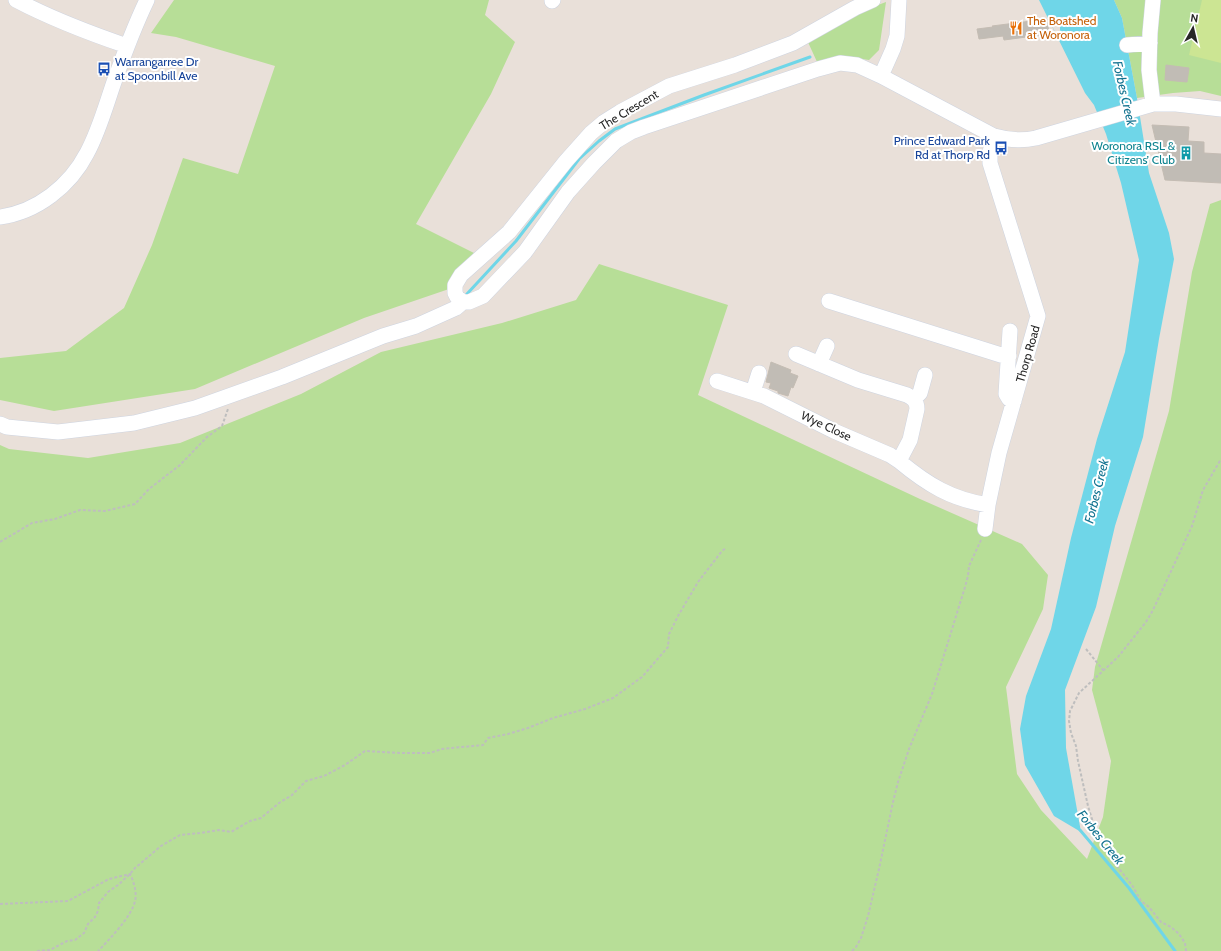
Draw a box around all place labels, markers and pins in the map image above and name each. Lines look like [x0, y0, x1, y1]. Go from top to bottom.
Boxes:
place label: The Boatshed at Woronora [1027, 13, 1096, 42]
restaurant icon: The Boatshed at Woronora [1008, 20, 1024, 36]
place label: Warrangarree Dr at Spoonbill Ave [115, 54, 198, 83]
bus stop icon: Warrangarree Dr at Spoonbill Ave [96, 61, 112, 77]
place label: Prince Edward Park Rd at Thorp Rd [894, 133, 991, 162]
place label: Woronora RSL & Citizens’ Club [1092, 138, 1176, 167]
bus stop icon: Prince Edward Park Rd at Thorp Rd [993, 140, 1009, 156]
building icon: Woronora RSL & Citizens’ Club [1178, 145, 1194, 161]

